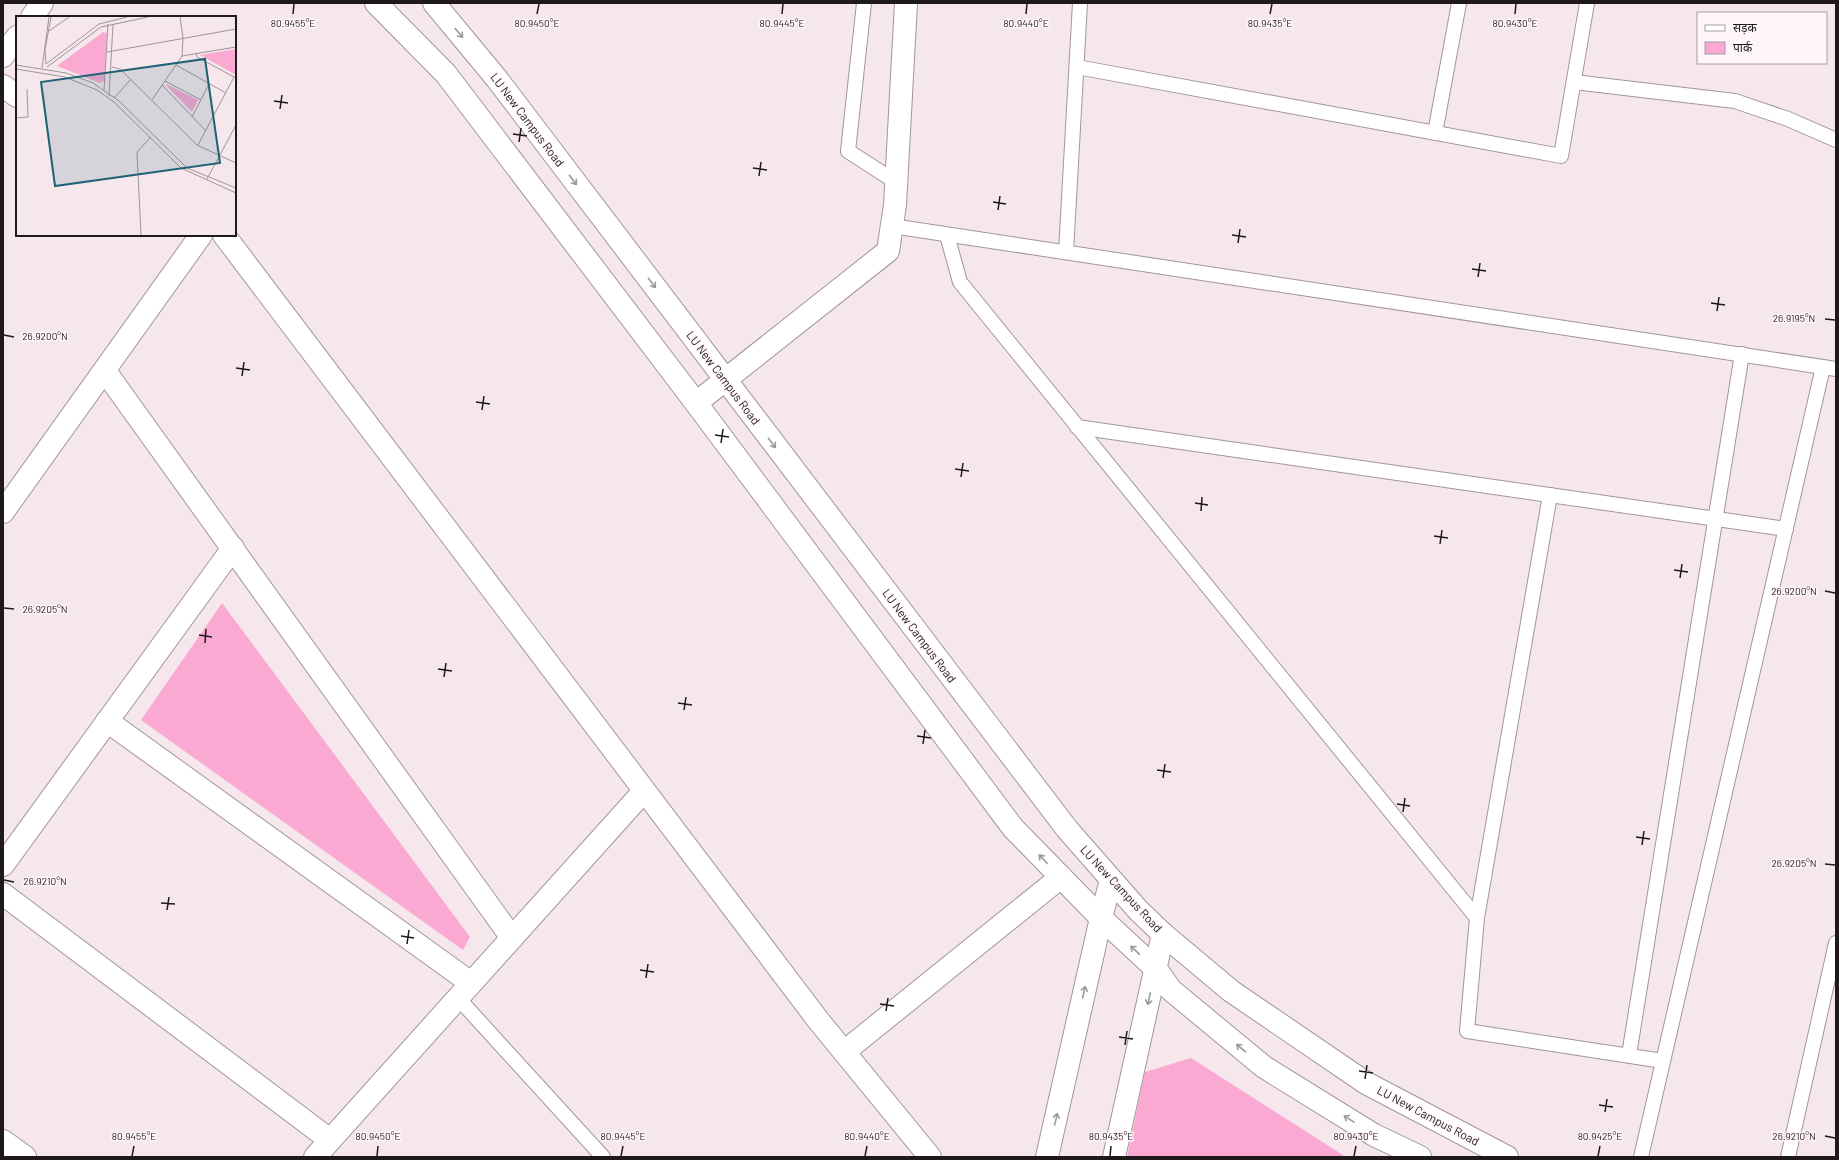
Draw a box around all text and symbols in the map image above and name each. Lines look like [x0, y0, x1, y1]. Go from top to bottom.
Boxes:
legend [1697, 12, 1827, 64]
inset map [16, 16, 236, 236]
text: 80.9455°E [271, 17, 315, 29]
text: 80.9450°E [514, 17, 560, 29]
text: 80.9445°E [760, 17, 804, 29]
text: 80.9440°E [1003, 17, 1049, 29]
text: 80.9435°E [1248, 17, 1292, 29]
text: 80.9430°E [1492, 17, 1538, 29]
text: सड़क [1733, 20, 1758, 35]
one-way arrow [454, 28, 463, 38]
text: पार्क [1733, 40, 1753, 54]
street label: LU New Campus Road [488, 70, 568, 169]
one-way arrow [569, 174, 577, 185]
one-way arrow [647, 278, 656, 289]
text: 26.9195°N [1773, 312, 1815, 324]
street label: LU New Campus Road [684, 328, 764, 427]
text: 26.9200°N [22, 330, 68, 342]
one-way arrow [768, 437, 777, 448]
text: 26.9200°N [1771, 585, 1817, 597]
street label: LU New Campus Road [880, 586, 960, 685]
text: 26.9205°N [22, 603, 68, 615]
street label: LU New Campus Road [1078, 842, 1166, 935]
one-way arrow [1038, 854, 1048, 864]
text: 26.9205°N [1771, 857, 1817, 869]
text: 26.9210°N [23, 875, 67, 887]
one-way arrow [1130, 945, 1140, 955]
one-way arrow [1081, 986, 1089, 999]
one-way arrow [1144, 992, 1152, 1005]
one-way arrow [1235, 1043, 1246, 1052]
street label: LU New Campus Road [1375, 1082, 1482, 1148]
one-way arrow [1052, 1113, 1060, 1126]
one-way arrow [1343, 1115, 1355, 1123]
text: 80.9455°E [112, 1130, 156, 1142]
text: 80.9450°E [355, 1130, 401, 1142]
text: 80.9445°E [601, 1130, 645, 1142]
text: 80.9440°E [844, 1130, 890, 1142]
text: 80.9435°E [1089, 1130, 1133, 1142]
text: 80.9430°E [1333, 1130, 1379, 1142]
text: 80.9425°E [1578, 1130, 1622, 1142]
text: 26.9210°N [1772, 1130, 1816, 1142]

